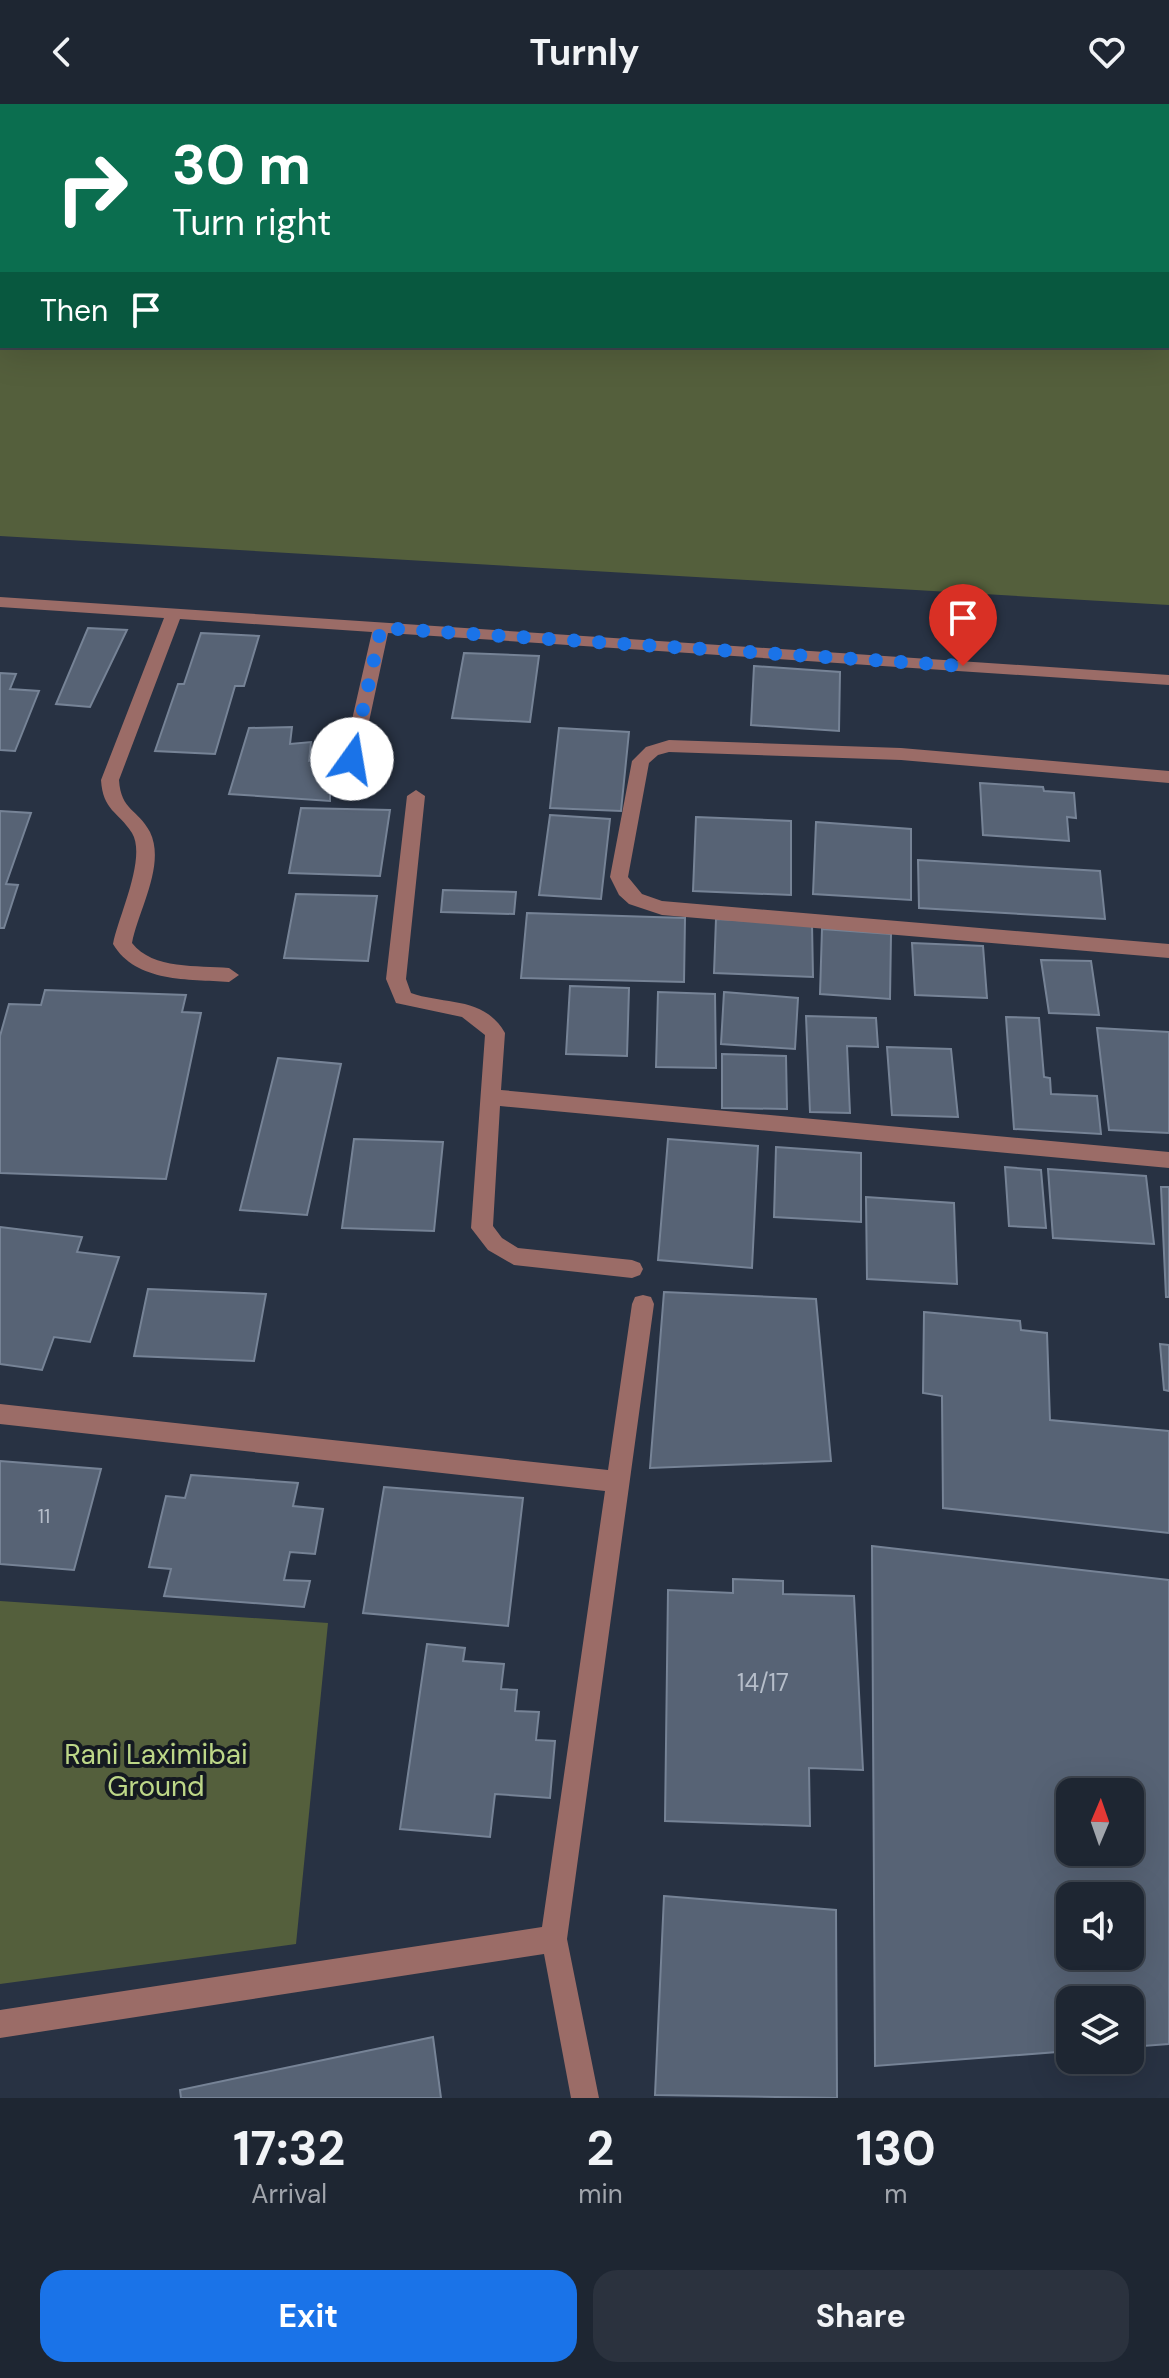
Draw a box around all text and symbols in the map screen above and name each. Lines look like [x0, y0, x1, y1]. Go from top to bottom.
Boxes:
text: Turnly [529, 29, 640, 76]
icon: back [40, 30, 84, 74]
icon: heart [1085, 30, 1129, 74]
text: 30 m [172, 128, 311, 201]
icon: right [40, 136, 144, 240]
text: Turn right [172, 199, 331, 246]
icon: arrive [124, 288, 168, 332]
text: Then [40, 291, 108, 330]
pin [929, 584, 997, 666]
icon: arrive [941, 596, 985, 640]
position arrow [310, 717, 394, 801]
house number: 11 [38, 1503, 50, 1529]
house number: 14/17 [737, 1667, 789, 1698]
park label: Rani Laximibai Ground [64, 1736, 248, 1805]
north arrow [1056, 1778, 1144, 1866]
map controls [1056, 1778, 1144, 2074]
button: sound [1056, 1882, 1144, 1970]
button: layers [1056, 1986, 1144, 2074]
text: 17:32 [233, 2117, 345, 2180]
text: 2 [587, 2117, 614, 2180]
text: 130 [856, 2117, 936, 2180]
text: Arrival [251, 2177, 327, 2211]
text: min [578, 2177, 623, 2211]
text: m [884, 2177, 907, 2211]
button: Exit [40, 2270, 577, 2362]
button: Share [593, 2270, 1129, 2362]

